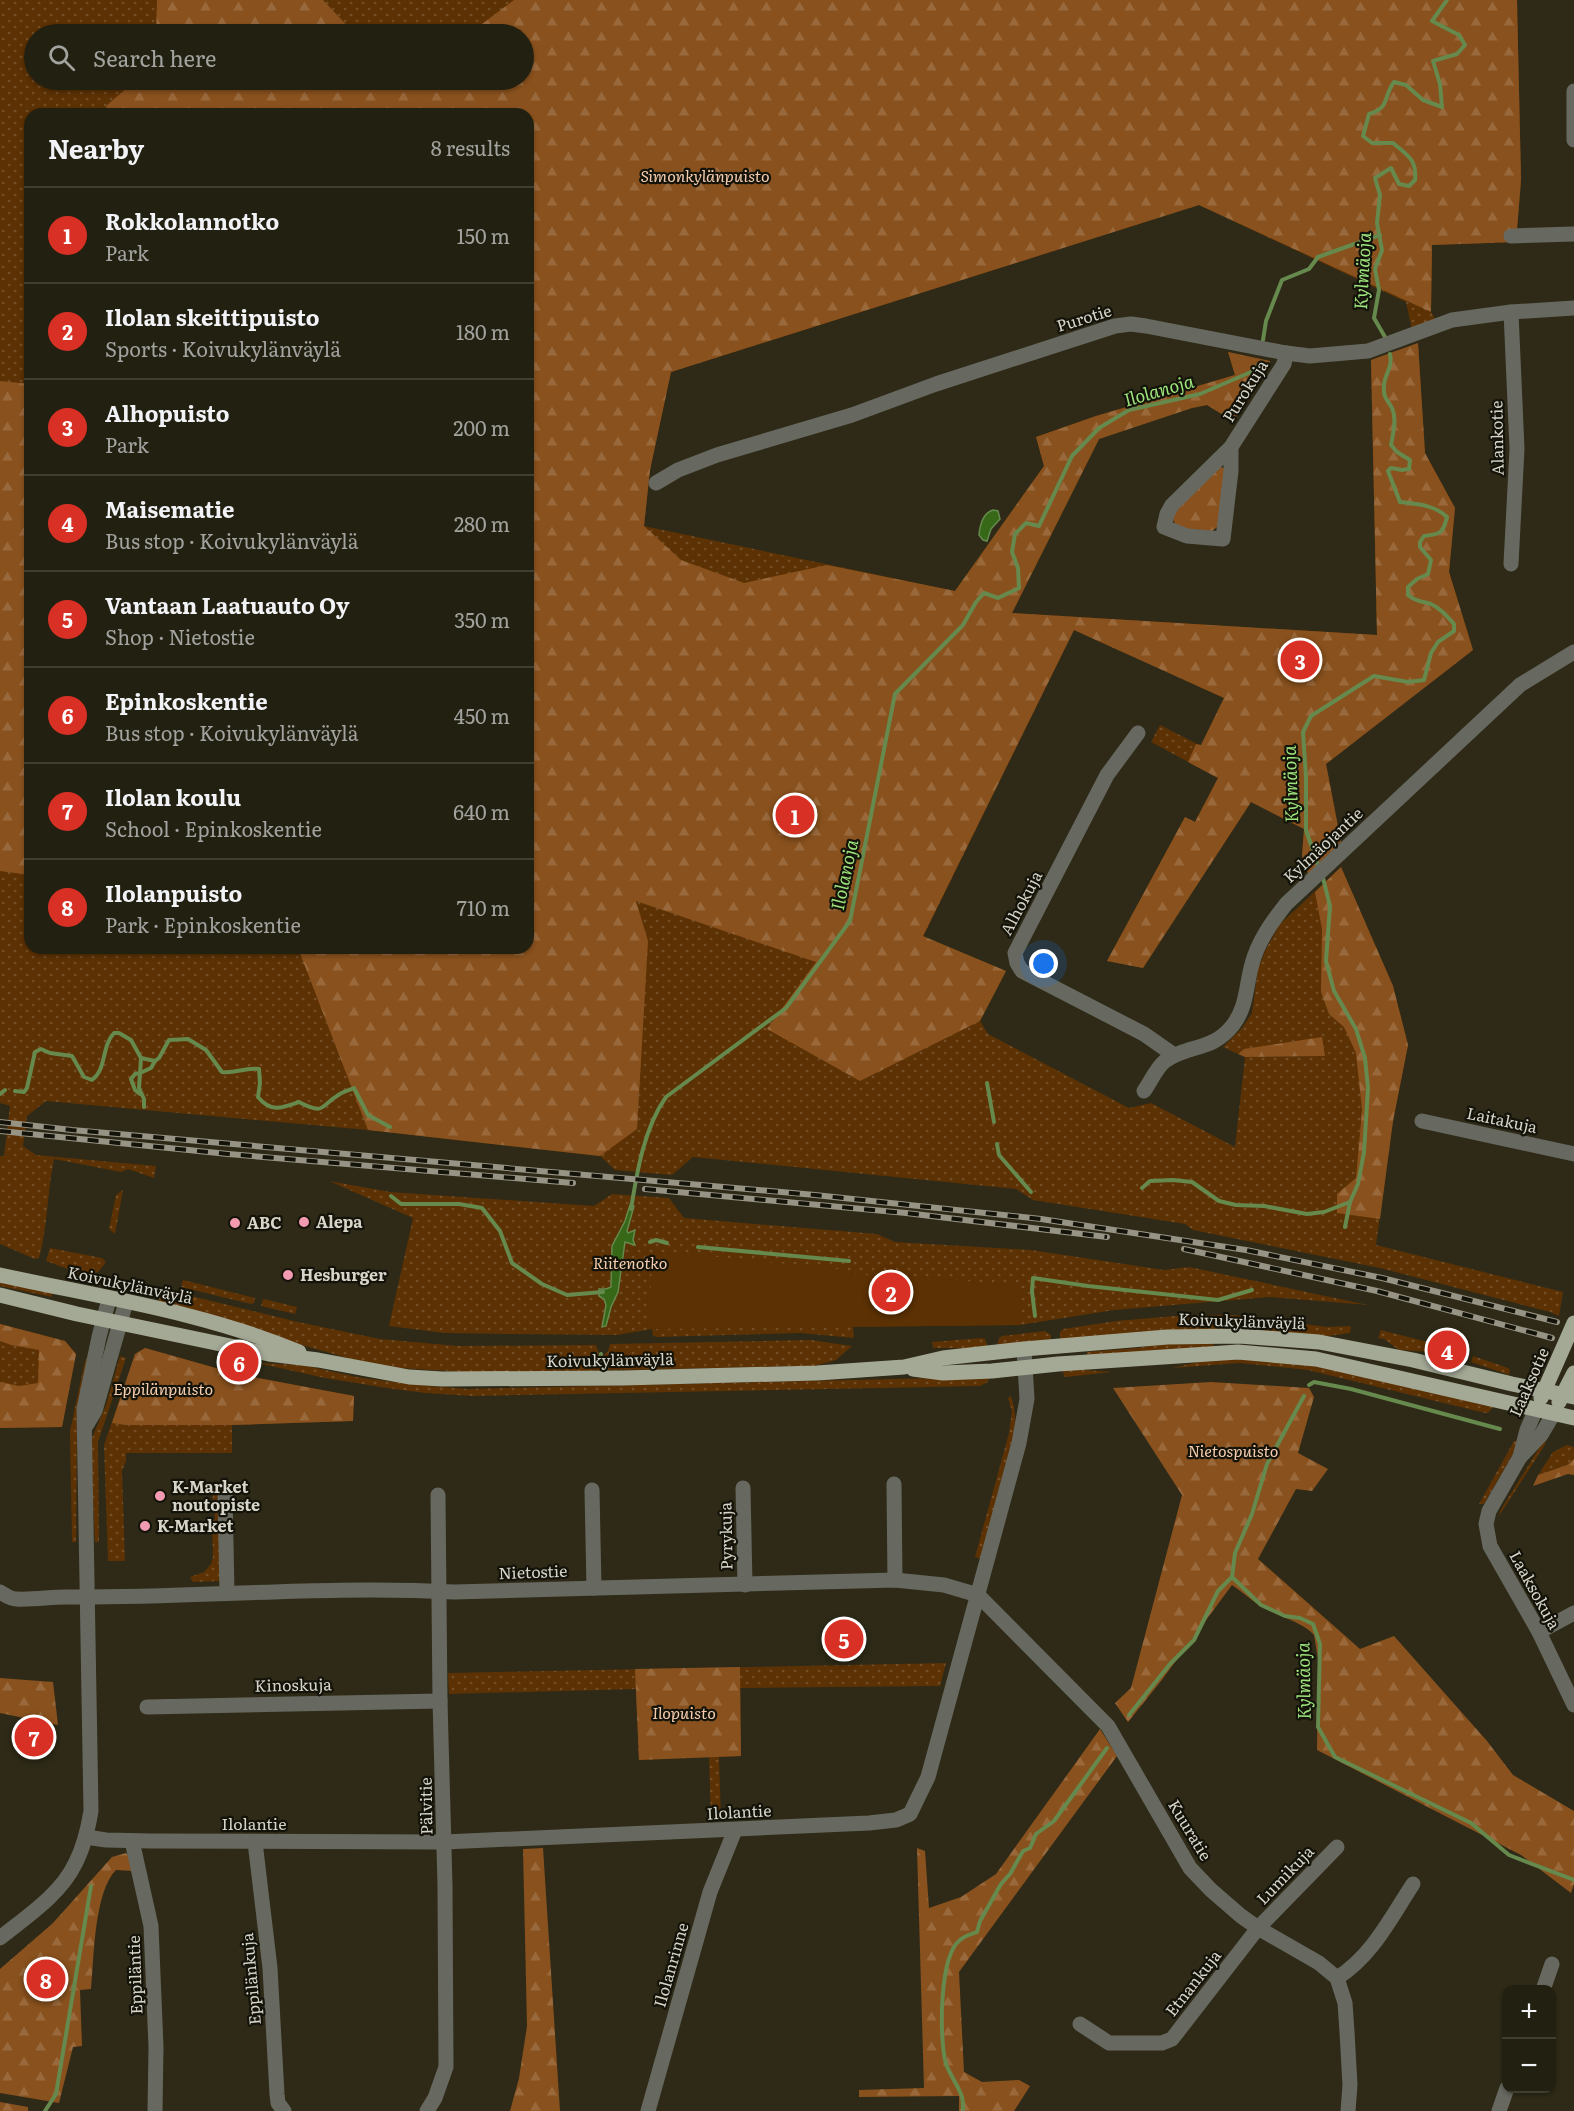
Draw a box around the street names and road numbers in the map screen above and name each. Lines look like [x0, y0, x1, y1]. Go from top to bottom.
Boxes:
street label: Purotie [1053, 297, 1114, 337]
street label: Purokuja [1216, 354, 1273, 426]
street label: Alankotie [1483, 400, 1509, 476]
street label: Kylmäojantie [1277, 801, 1368, 888]
street label: Alhokuja [993, 866, 1047, 939]
street label: Laitakuja [1465, 1100, 1540, 1138]
street label: Koivukylänväylä [65, 1259, 195, 1309]
street label: Koivukylänväylä [1178, 1306, 1307, 1334]
street label: Laaksotie [1502, 1343, 1554, 1420]
street label: Koivukylänväylä [546, 1346, 674, 1372]
street label: Pyrykuja [712, 1501, 738, 1570]
street label: Laaksokuja [1504, 1546, 1568, 1634]
street label: Nietostie [498, 1558, 568, 1584]
street label: Kinoskuja [254, 1671, 332, 1697]
street label: Pälvitie [412, 1777, 438, 1835]
street label: Kuuratie [1163, 1794, 1219, 1865]
street label: Ilolantie [706, 1797, 772, 1825]
street label: Ilolantie [222, 1811, 286, 1835]
street label: Lumikuja [1250, 1839, 1319, 1909]
street label: Ilolanrinne [646, 1919, 694, 2010]
street label: Eppilänkuja [234, 1932, 266, 2026]
street label: Eppiläntie [121, 1935, 147, 2015]
street label: Etnankuja [1158, 1944, 1226, 2021]

